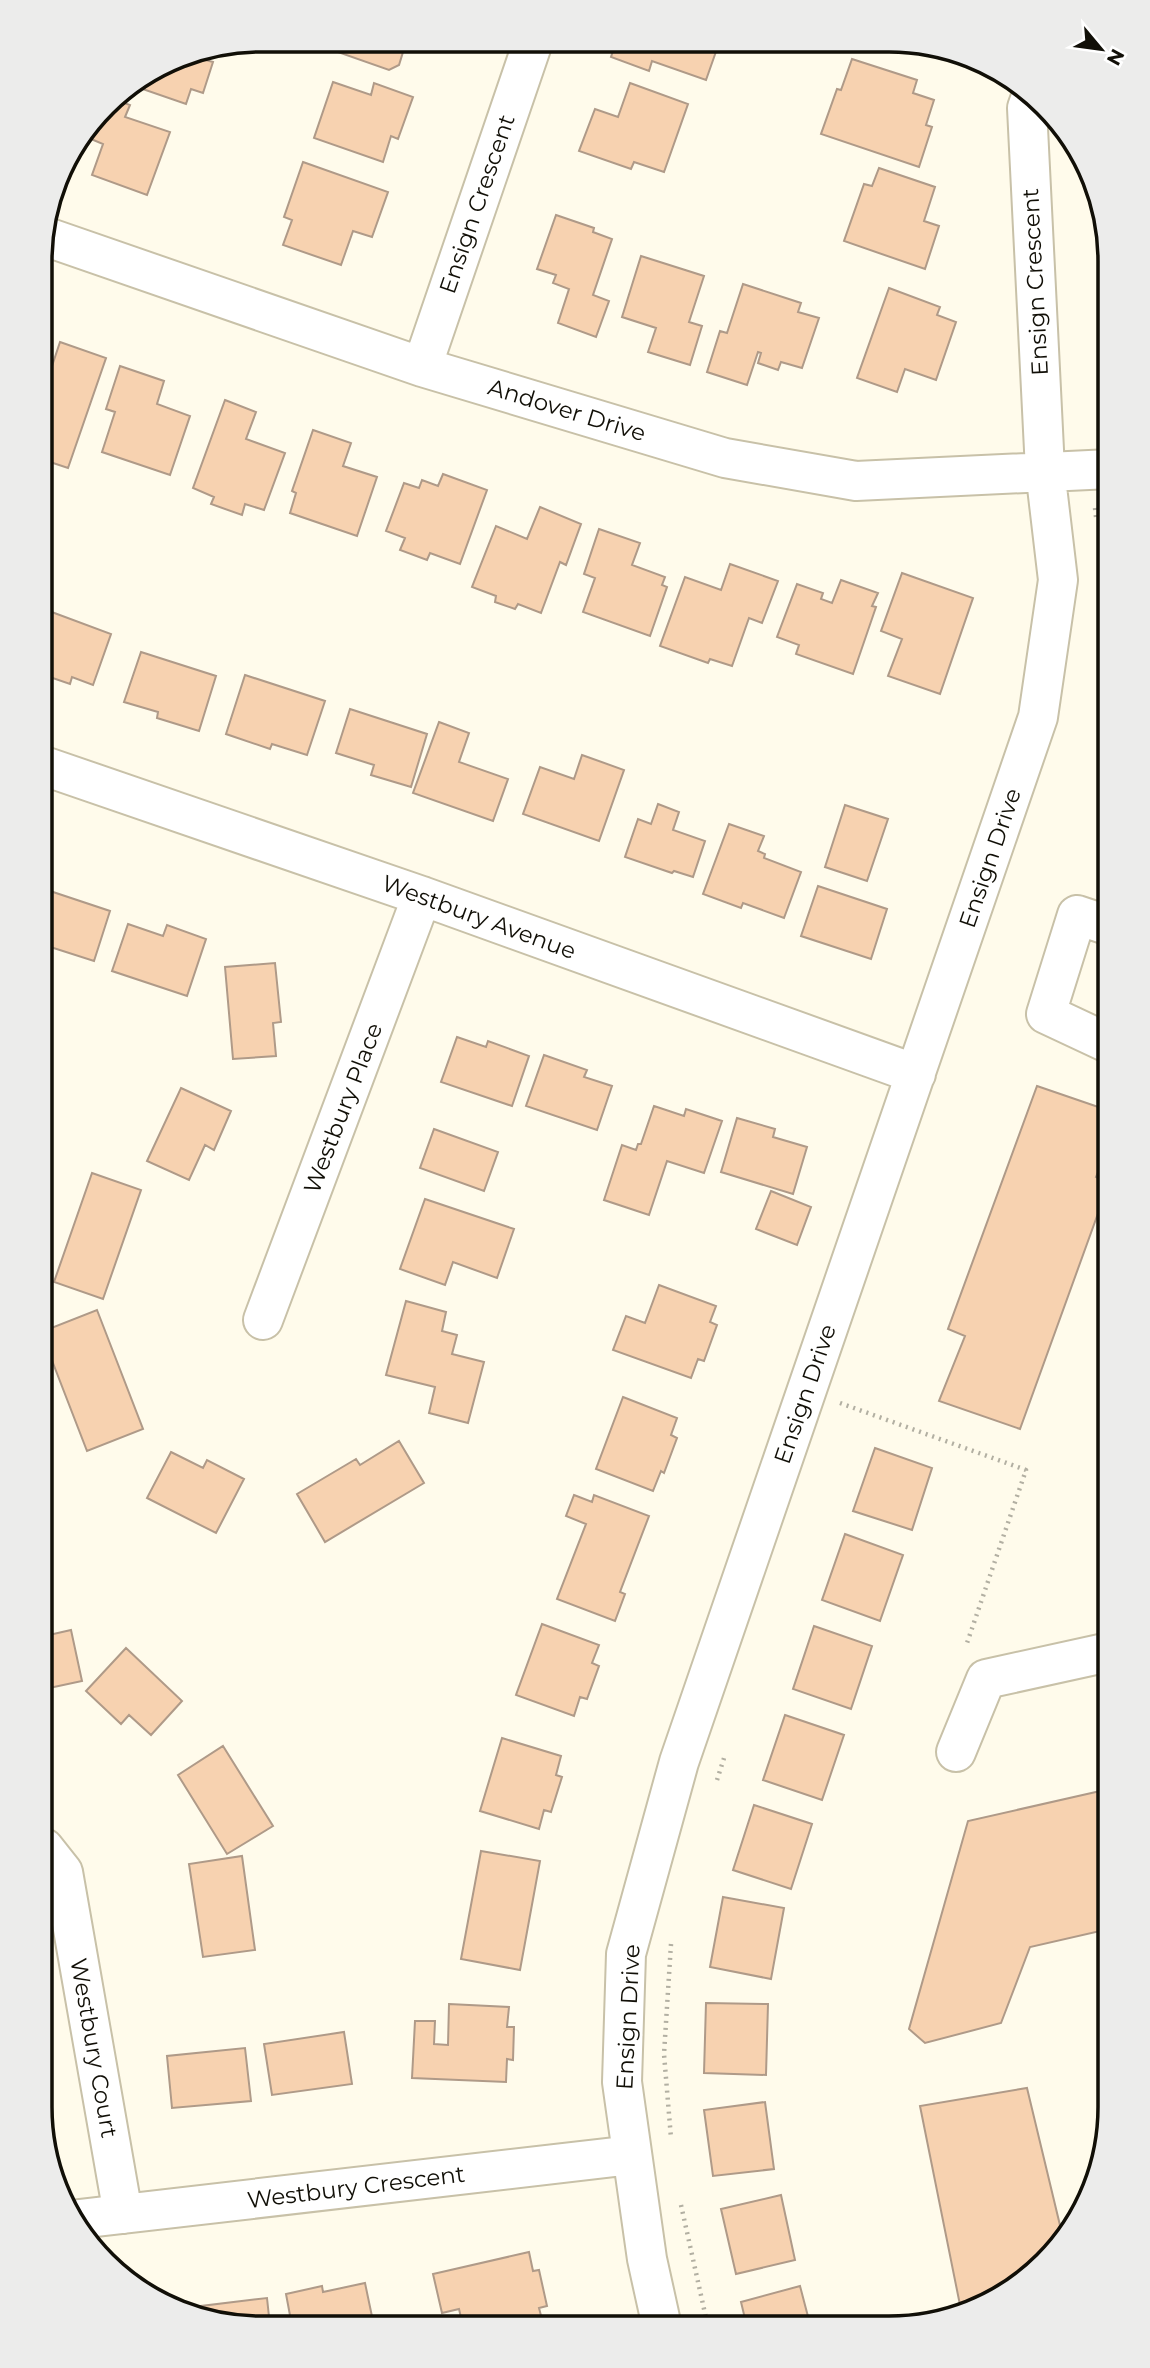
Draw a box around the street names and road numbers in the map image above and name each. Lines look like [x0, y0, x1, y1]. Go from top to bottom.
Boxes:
street label: Ensign Crescent [433, 111, 521, 297]
street label: Ensign Crescent [1016, 188, 1054, 376]
street label: Andover Drive [485, 373, 649, 447]
street label: Ensign Drive [953, 784, 1027, 932]
street label: Westbury Avenue [378, 869, 580, 965]
street label: Westbury Place [298, 1019, 388, 1197]
street label: Ensign Drive [768, 1320, 842, 1468]
street label: Ensign Drive [610, 1943, 646, 2091]
street label: Westbury Court [64, 1956, 124, 2140]
street label: Westbury Crescent [245, 2160, 467, 2214]

